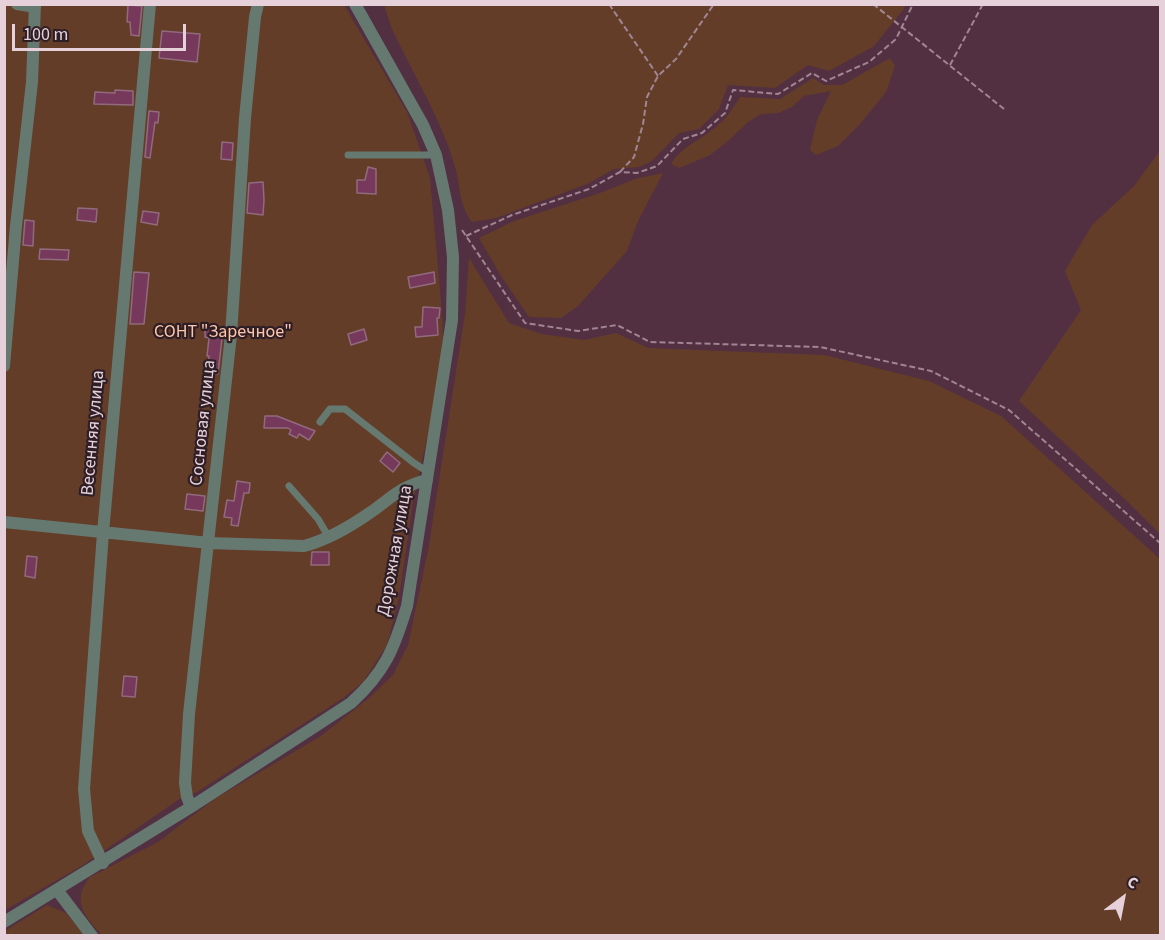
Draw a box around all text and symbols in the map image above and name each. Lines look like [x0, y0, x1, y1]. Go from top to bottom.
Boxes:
scale bar [15, 12, 189, 50]
text: 100 m [23, 22, 68, 47]
park label: СОНТ "Заречное" [154, 322, 292, 344]
street label: Сосновая улица [187, 359, 221, 487]
street label: Весенняя улица [78, 369, 110, 497]
street label: Дорожная улица [374, 484, 418, 618]
north arrow [1093, 868, 1153, 928]
text: С [1123, 871, 1142, 895]

